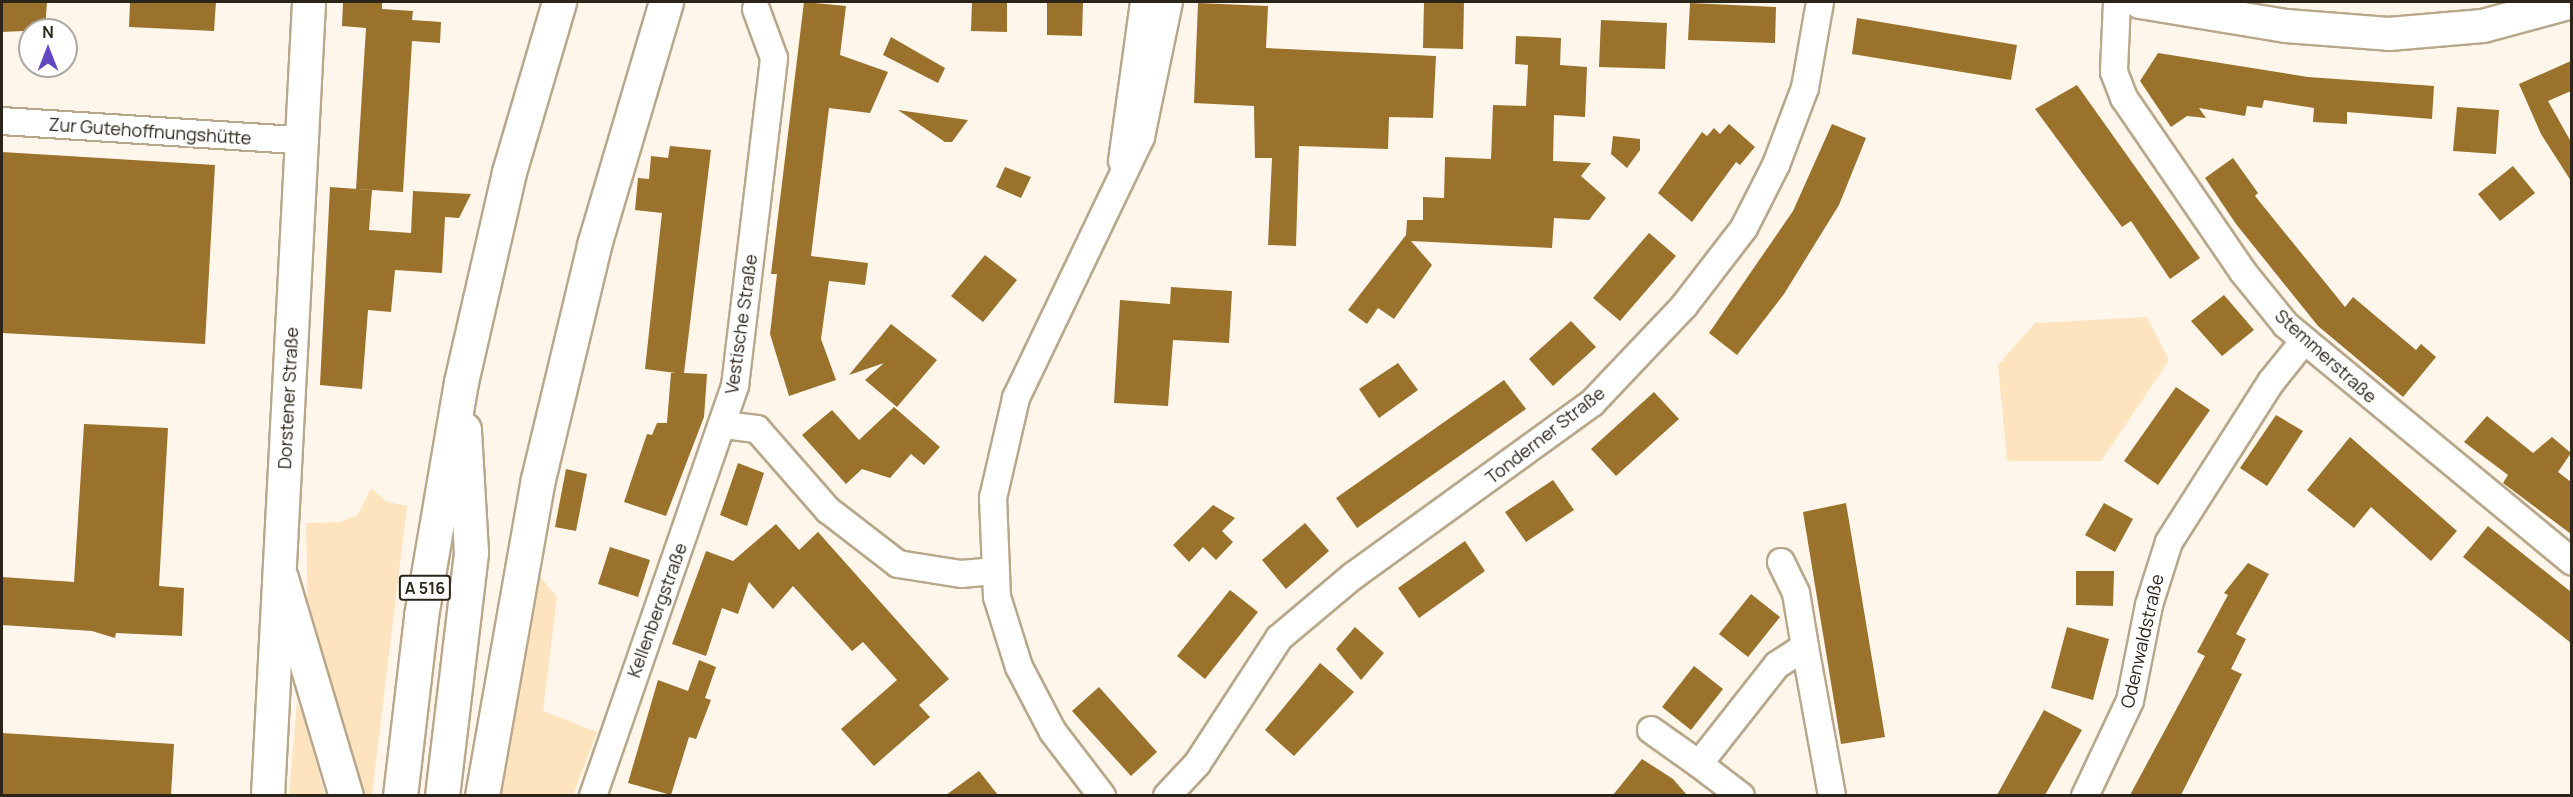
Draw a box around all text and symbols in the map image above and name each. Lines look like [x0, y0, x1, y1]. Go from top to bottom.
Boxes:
north arrow [18, 18, 78, 78]
text: N [42, 21, 54, 43]
street label: Zur Gutehoffnungshütte [48, 113, 252, 149]
street label: Vestische Straße [720, 253, 762, 395]
street label: Stemmerstraße [2271, 305, 2381, 407]
street label: Dorstener Straße [273, 326, 303, 470]
street label: Tonderner Straße [1481, 382, 1609, 488]
street label: Kellenbergstraße [623, 540, 691, 680]
street label: Odenwaldstraße [2116, 572, 2168, 710]
road number: A 516 [398, 575, 452, 601]

